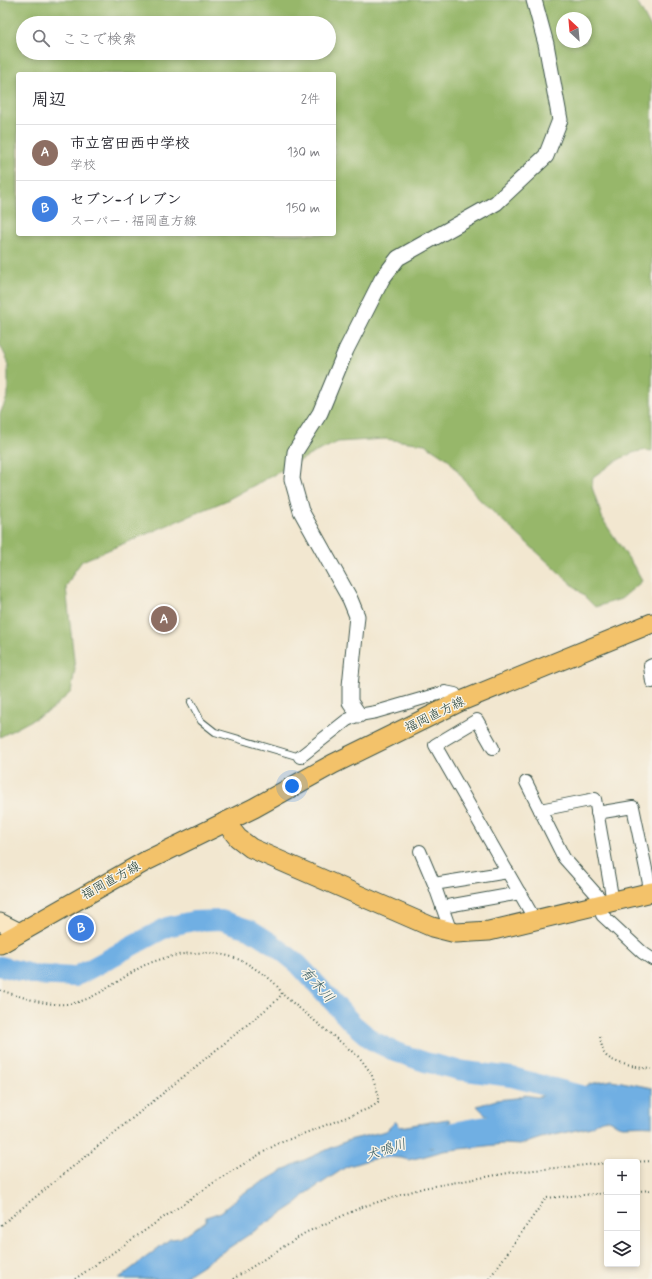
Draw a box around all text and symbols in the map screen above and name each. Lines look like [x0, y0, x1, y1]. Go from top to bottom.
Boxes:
north arrow [556, 12, 592, 48]
search box [16, 16, 336, 60]
icon: search [30, 27, 52, 49]
text: ここで検索 [62, 30, 137, 50]
text: 周辺 [32, 89, 66, 111]
text: 2件 [301, 91, 320, 108]
text: 市立宮田西中学校 [70, 134, 190, 154]
text: A [41, 144, 49, 161]
text: 130 m [287, 144, 320, 161]
text: 学校 [70, 157, 96, 174]
text: セブン-イレブン [70, 190, 182, 210]
text: B [41, 200, 49, 217]
text: 150 m [286, 200, 320, 217]
text: スーパー · 福岡直方線 [70, 213, 196, 230]
pin: A [151, 604, 177, 634]
street label: 福岡直方線 [402, 693, 469, 737]
your location [282, 776, 302, 796]
street label: 福岡直方線 [78, 857, 144, 904]
pin: B [68, 913, 94, 943]
water label: 有木川 [296, 963, 338, 1007]
water label: 犬鳴川 [363, 1135, 409, 1165]
map controls [604, 1159, 640, 1267]
button: + [604, 1159, 640, 1195]
button: − [604, 1195, 640, 1231]
button: layers [604, 1231, 640, 1267]

